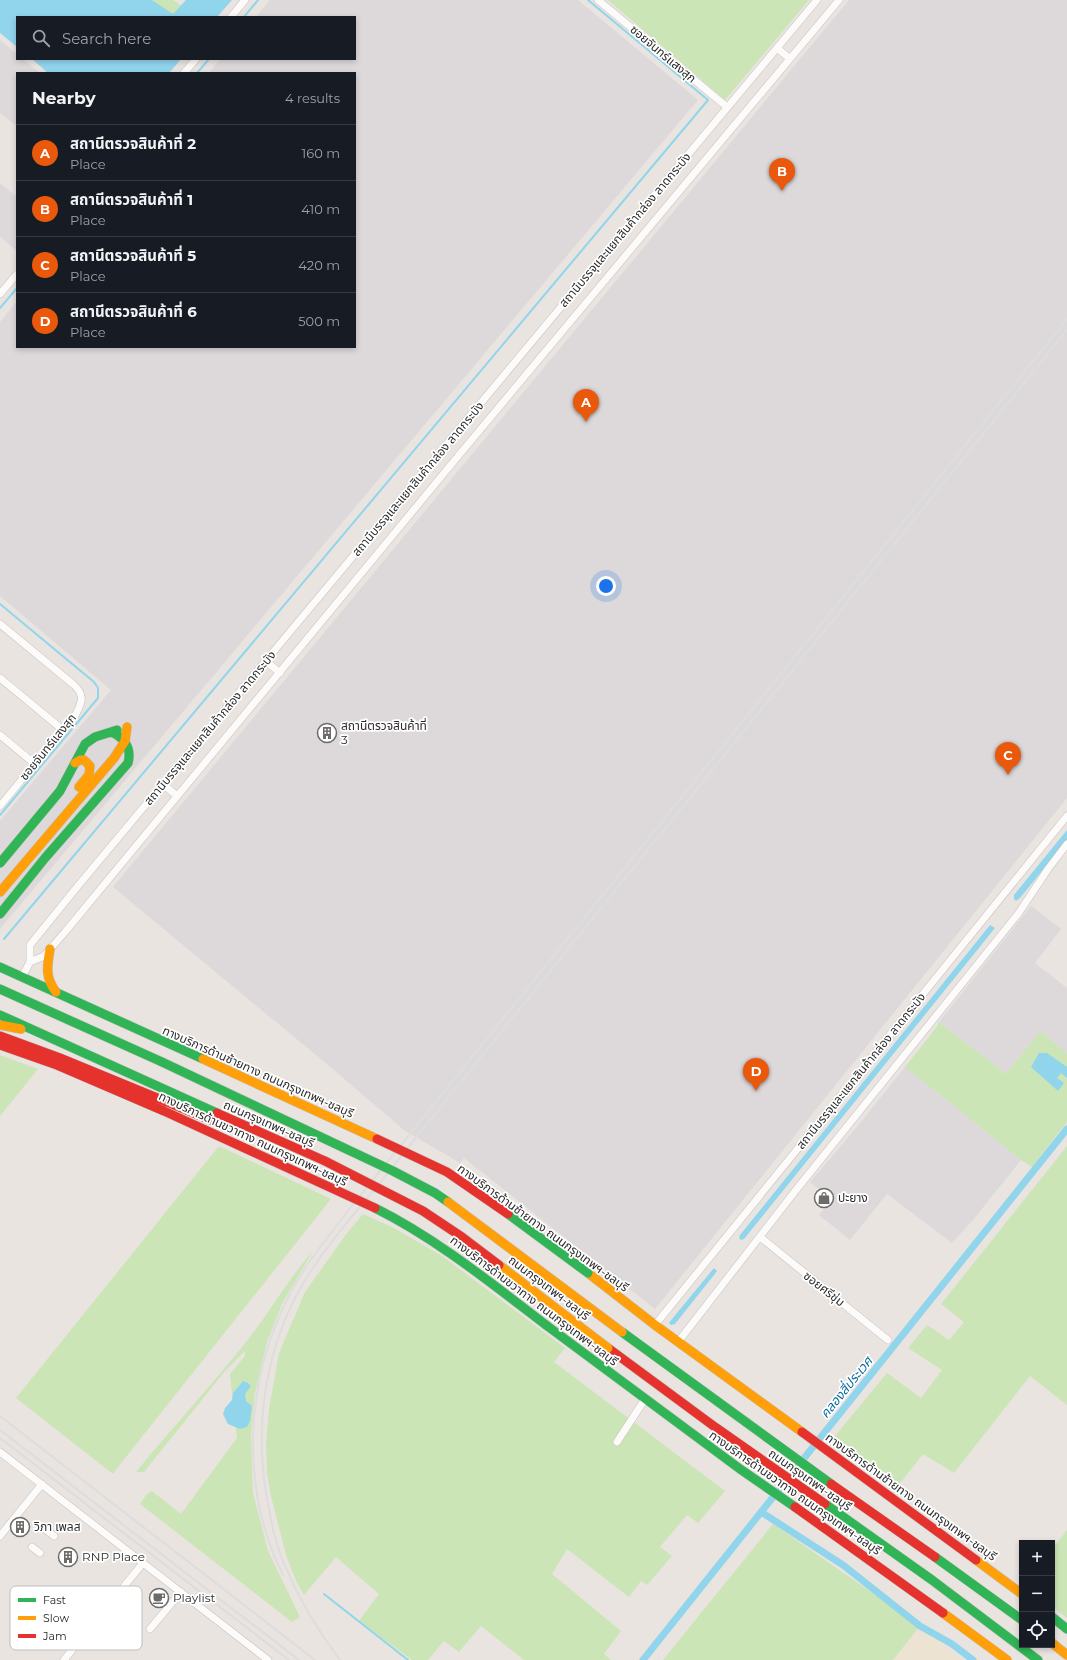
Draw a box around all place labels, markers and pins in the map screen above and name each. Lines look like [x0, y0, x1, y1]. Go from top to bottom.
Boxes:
pin: B [769, 158, 795, 191]
pin: A [573, 389, 599, 422]
place label: สถานีตรวจสินค้าที่ 3 [341, 717, 427, 747]
building icon: สถานีตรวจสินค้าที่ 3 [316, 722, 338, 744]
pin: C [995, 742, 1021, 775]
pin: D [743, 1058, 769, 1091]
shop icon: ปะยาง [813, 1187, 835, 1209]
place label: ปะยาง [838, 1190, 868, 1205]
building icon: วิภา เพลส [9, 1516, 31, 1538]
place label: วิภา เพลส [33, 1519, 81, 1534]
building icon: RNP Place [57, 1546, 79, 1568]
place label: RNP Place [82, 1549, 145, 1564]
cafe icon: Playlist [148, 1587, 170, 1609]
place label: Playlist [173, 1590, 216, 1605]

